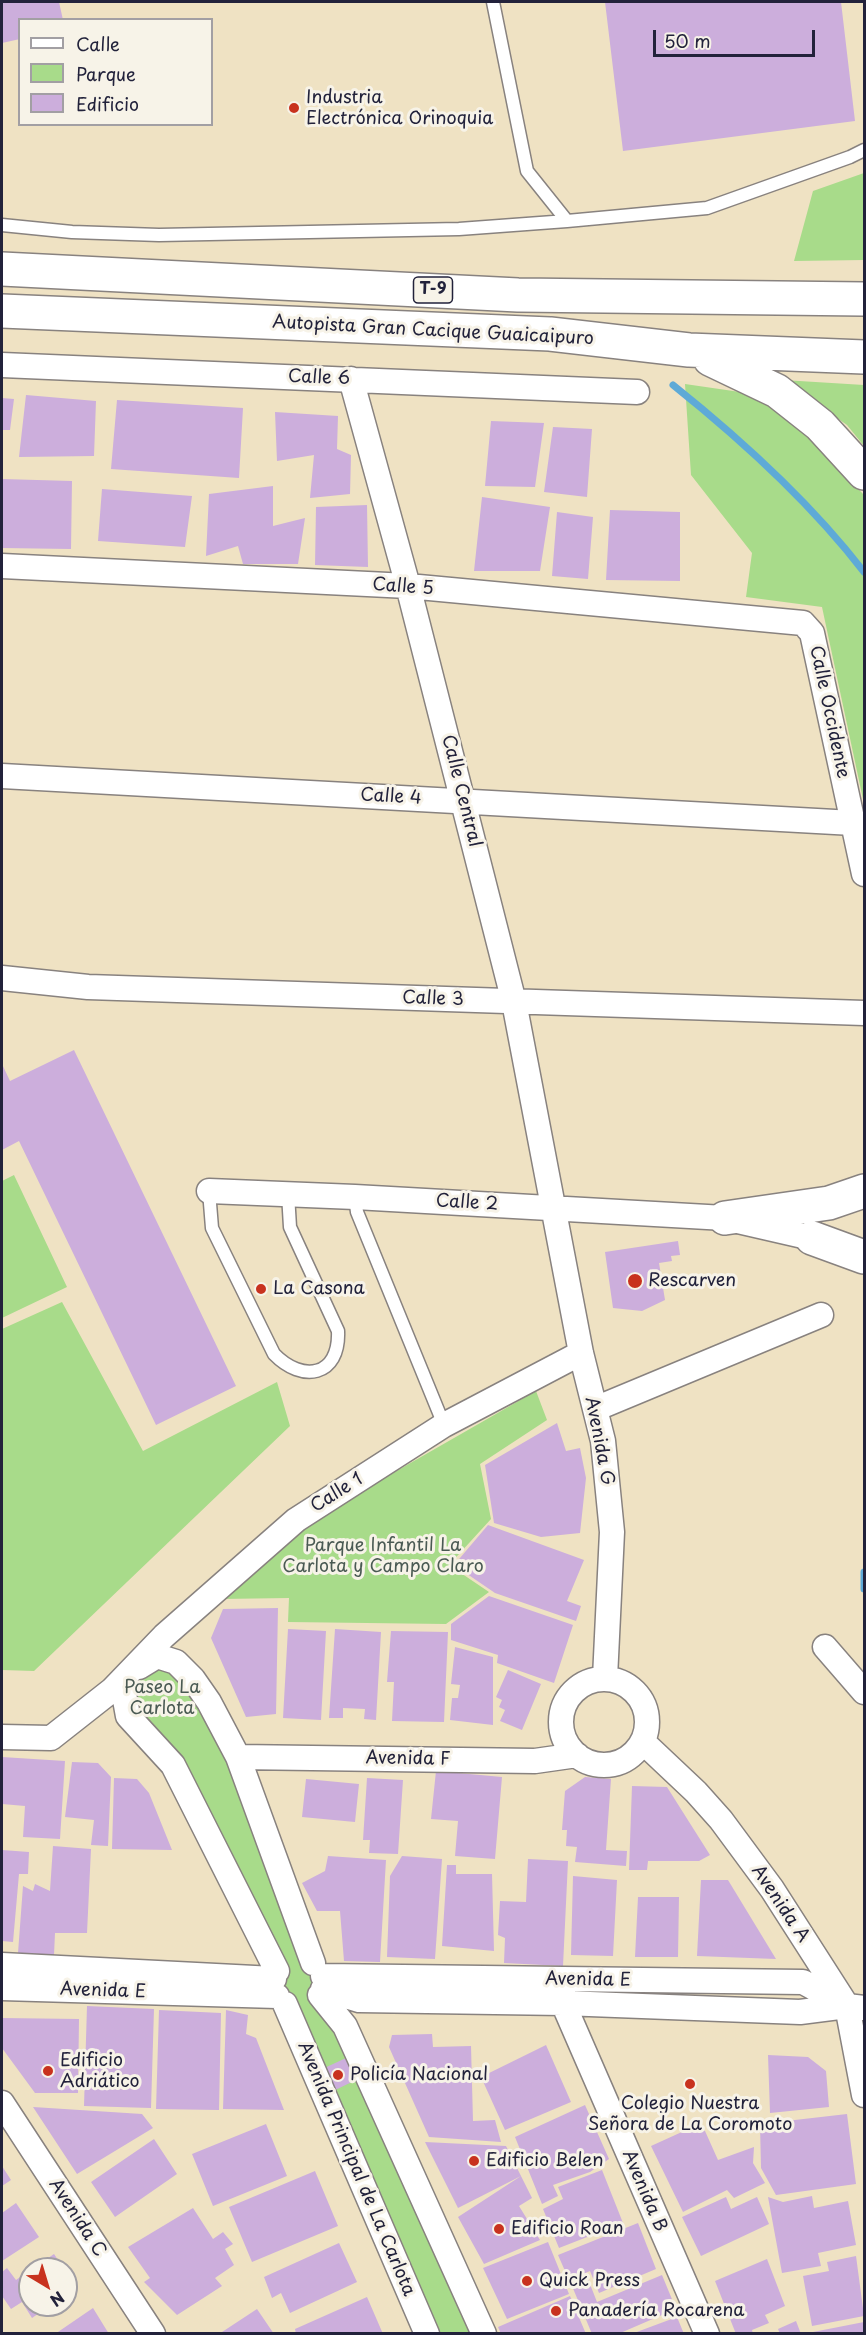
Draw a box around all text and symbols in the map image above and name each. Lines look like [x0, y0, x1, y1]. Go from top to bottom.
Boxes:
legend [18, 18, 213, 126]
scale bar [656, 18, 818, 56]
text: 50 m [664, 27, 711, 54]
text: Calle [76, 30, 120, 57]
text: Parque [76, 60, 136, 87]
place label: Industria Electrónica Orinoquia [306, 87, 493, 130]
text: Edificio [76, 90, 139, 117]
marker: Industria Electrónica Orinoquia [287, 101, 301, 115]
road number: T-9 [414, 277, 452, 303]
street label: Autopista Gran Cacique Guaicaipuro [272, 312, 594, 350]
street label: Calle 6 [287, 366, 351, 390]
street label: Calle 5 [372, 574, 434, 600]
street label: Calle Occidente [804, 644, 854, 780]
street label: Calle Central [437, 733, 485, 849]
street label: Calle 4 [360, 785, 422, 809]
street label: Calle 3 [402, 987, 464, 1011]
street label: Calle 2 [435, 1191, 499, 1215]
place label: Rescarven [648, 1270, 736, 1292]
marker: Rescarven [626, 1272, 644, 1290]
place label: La Casona [273, 1278, 365, 1300]
marker: La Casona [254, 1282, 268, 1296]
street label: Avenida G [580, 1395, 618, 1487]
street label: Calle 1 [307, 1469, 367, 1517]
park label: Parque Infantil La Carlota y Campo Claro [282, 1535, 484, 1578]
park label: Paseo La Carlota [124, 1677, 200, 1720]
street label: Avenida F [365, 1747, 451, 1771]
street label: Avenida A [746, 1861, 814, 1947]
street label: Avenida E [545, 1968, 631, 1992]
street label: Avenida E [60, 1979, 146, 2003]
street label: Avenida Principal de La Carlota [293, 2039, 419, 2299]
place label: Edificio Adriático [60, 2050, 140, 2092]
marker: Edificio Adriático [41, 2064, 55, 2078]
place label: Policía Nacional [350, 2064, 488, 2086]
marker: Policía Nacional [331, 2068, 345, 2082]
marker: Colegio Nuestra Señora de La Coromoto [683, 2077, 697, 2091]
place label: Colegio Nuestra Señora de La Coromoto [588, 2093, 792, 2136]
street label: Avenida B [617, 2147, 671, 2235]
place label: Edificio Belen [486, 2150, 604, 2172]
marker: Edificio Belen [467, 2154, 481, 2168]
street label: Avenida C [44, 2175, 110, 2261]
place label: Edificio Roan [511, 2218, 624, 2240]
marker: Edificio Roan [492, 2222, 506, 2236]
north arrow [18, 2257, 78, 2317]
place label: Quick Press [539, 2270, 640, 2292]
marker: Quick Press [520, 2274, 534, 2288]
text: N [45, 2286, 70, 2313]
place label: Panadería Rocarena [568, 2300, 745, 2322]
marker: Panadería Rocarena [549, 2304, 563, 2318]

